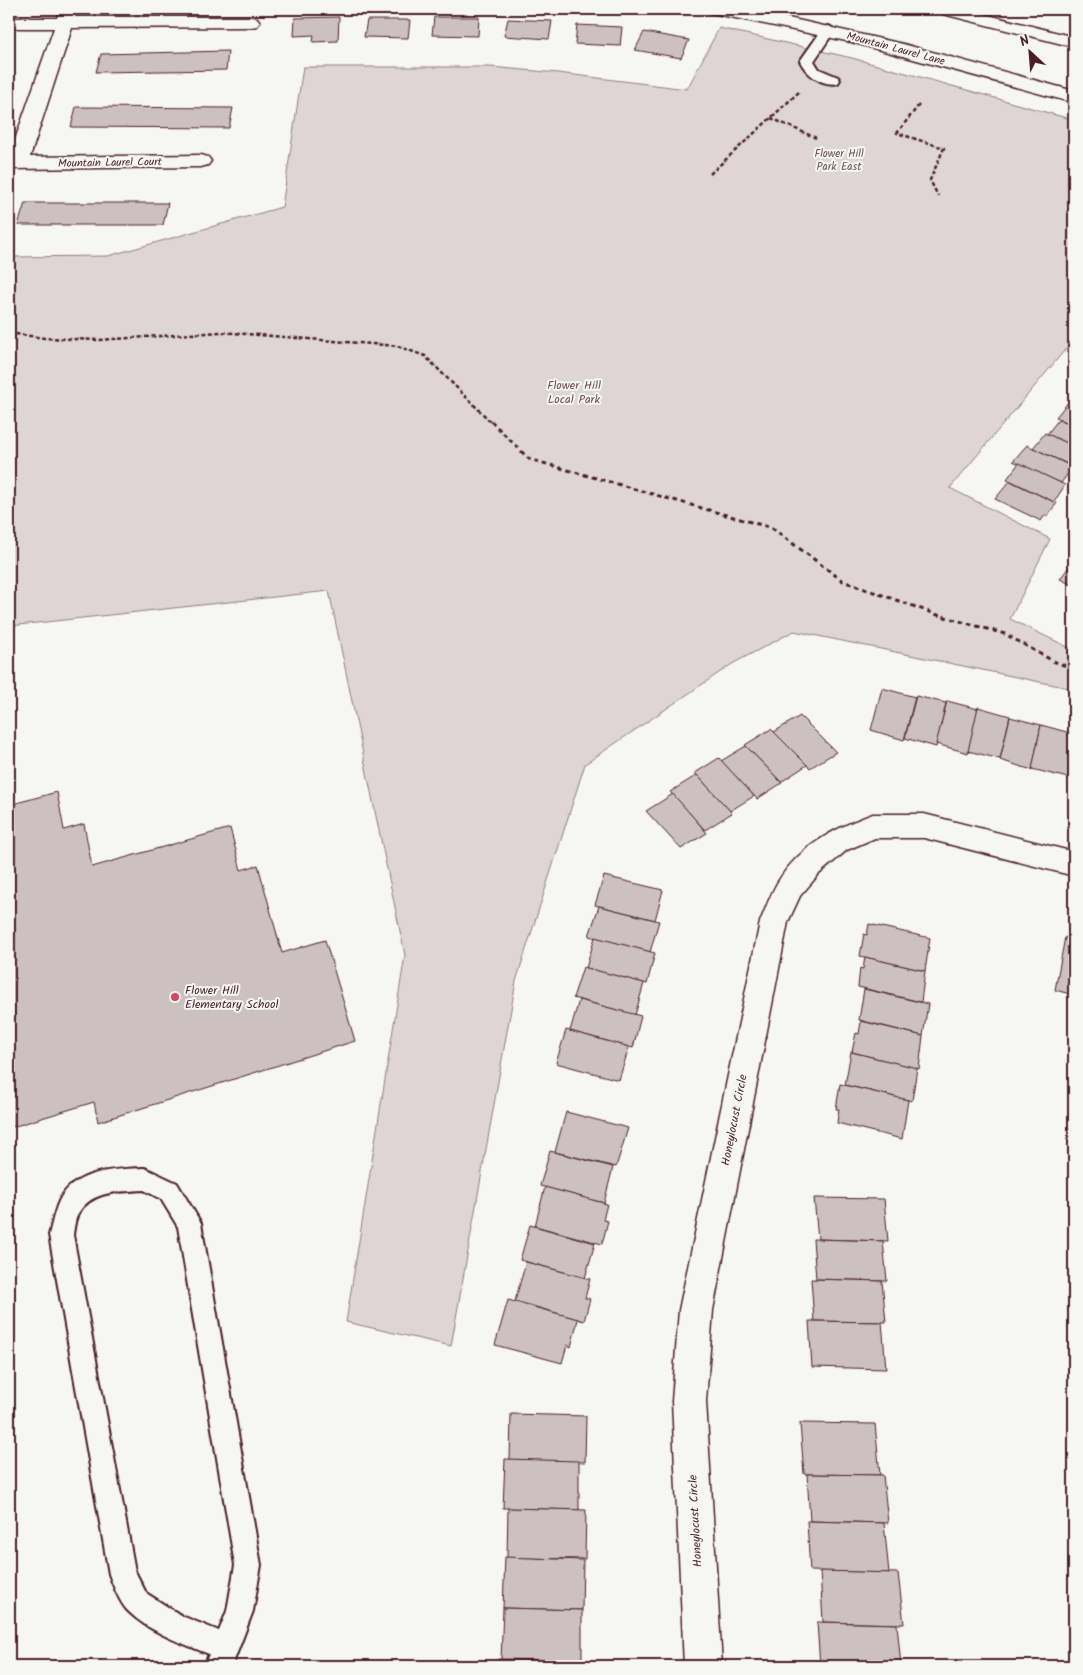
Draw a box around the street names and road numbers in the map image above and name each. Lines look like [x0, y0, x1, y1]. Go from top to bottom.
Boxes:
street label: Mountain Laurel Lane [845, 27, 947, 71]
street label: Mountain Laurel Court [58, 153, 163, 173]
street label: Honeylocust Circle [716, 1072, 753, 1167]
street label: Honeylocust Circle [684, 1474, 707, 1568]

